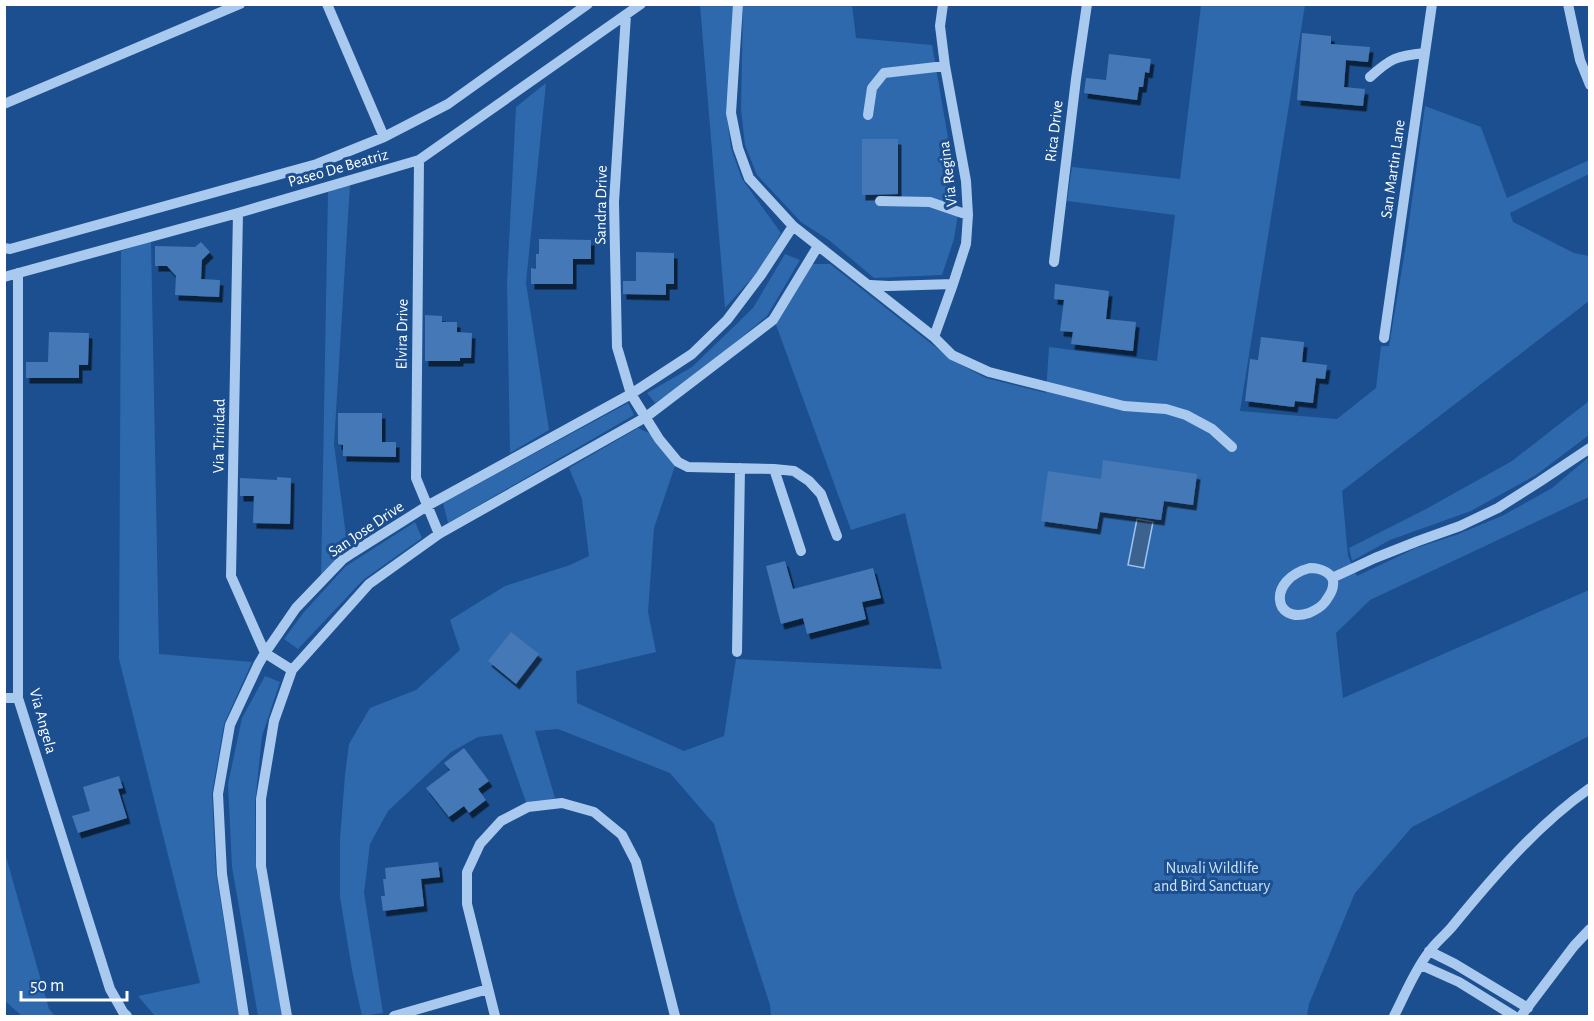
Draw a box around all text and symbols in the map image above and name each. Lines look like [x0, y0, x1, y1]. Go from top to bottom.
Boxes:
street label: Rica Drive [1042, 99, 1066, 163]
street label: San Martin Lane [1378, 119, 1408, 219]
street label: Via Regina [936, 140, 960, 208]
street label: Paseo De Beatriz [286, 146, 390, 190]
street label: Sandra Drive [592, 165, 610, 245]
street label: Elvira Drive [393, 299, 411, 369]
street label: Via Trinidad [210, 398, 228, 474]
street label: San Jose Drive [325, 498, 407, 560]
street label: Via Angela [27, 687, 59, 755]
park label: Nuvali Wildlife and Bird Sanctuary [1154, 860, 1270, 895]
scale bar [21, 964, 128, 1002]
text: 50 m [30, 977, 64, 995]

